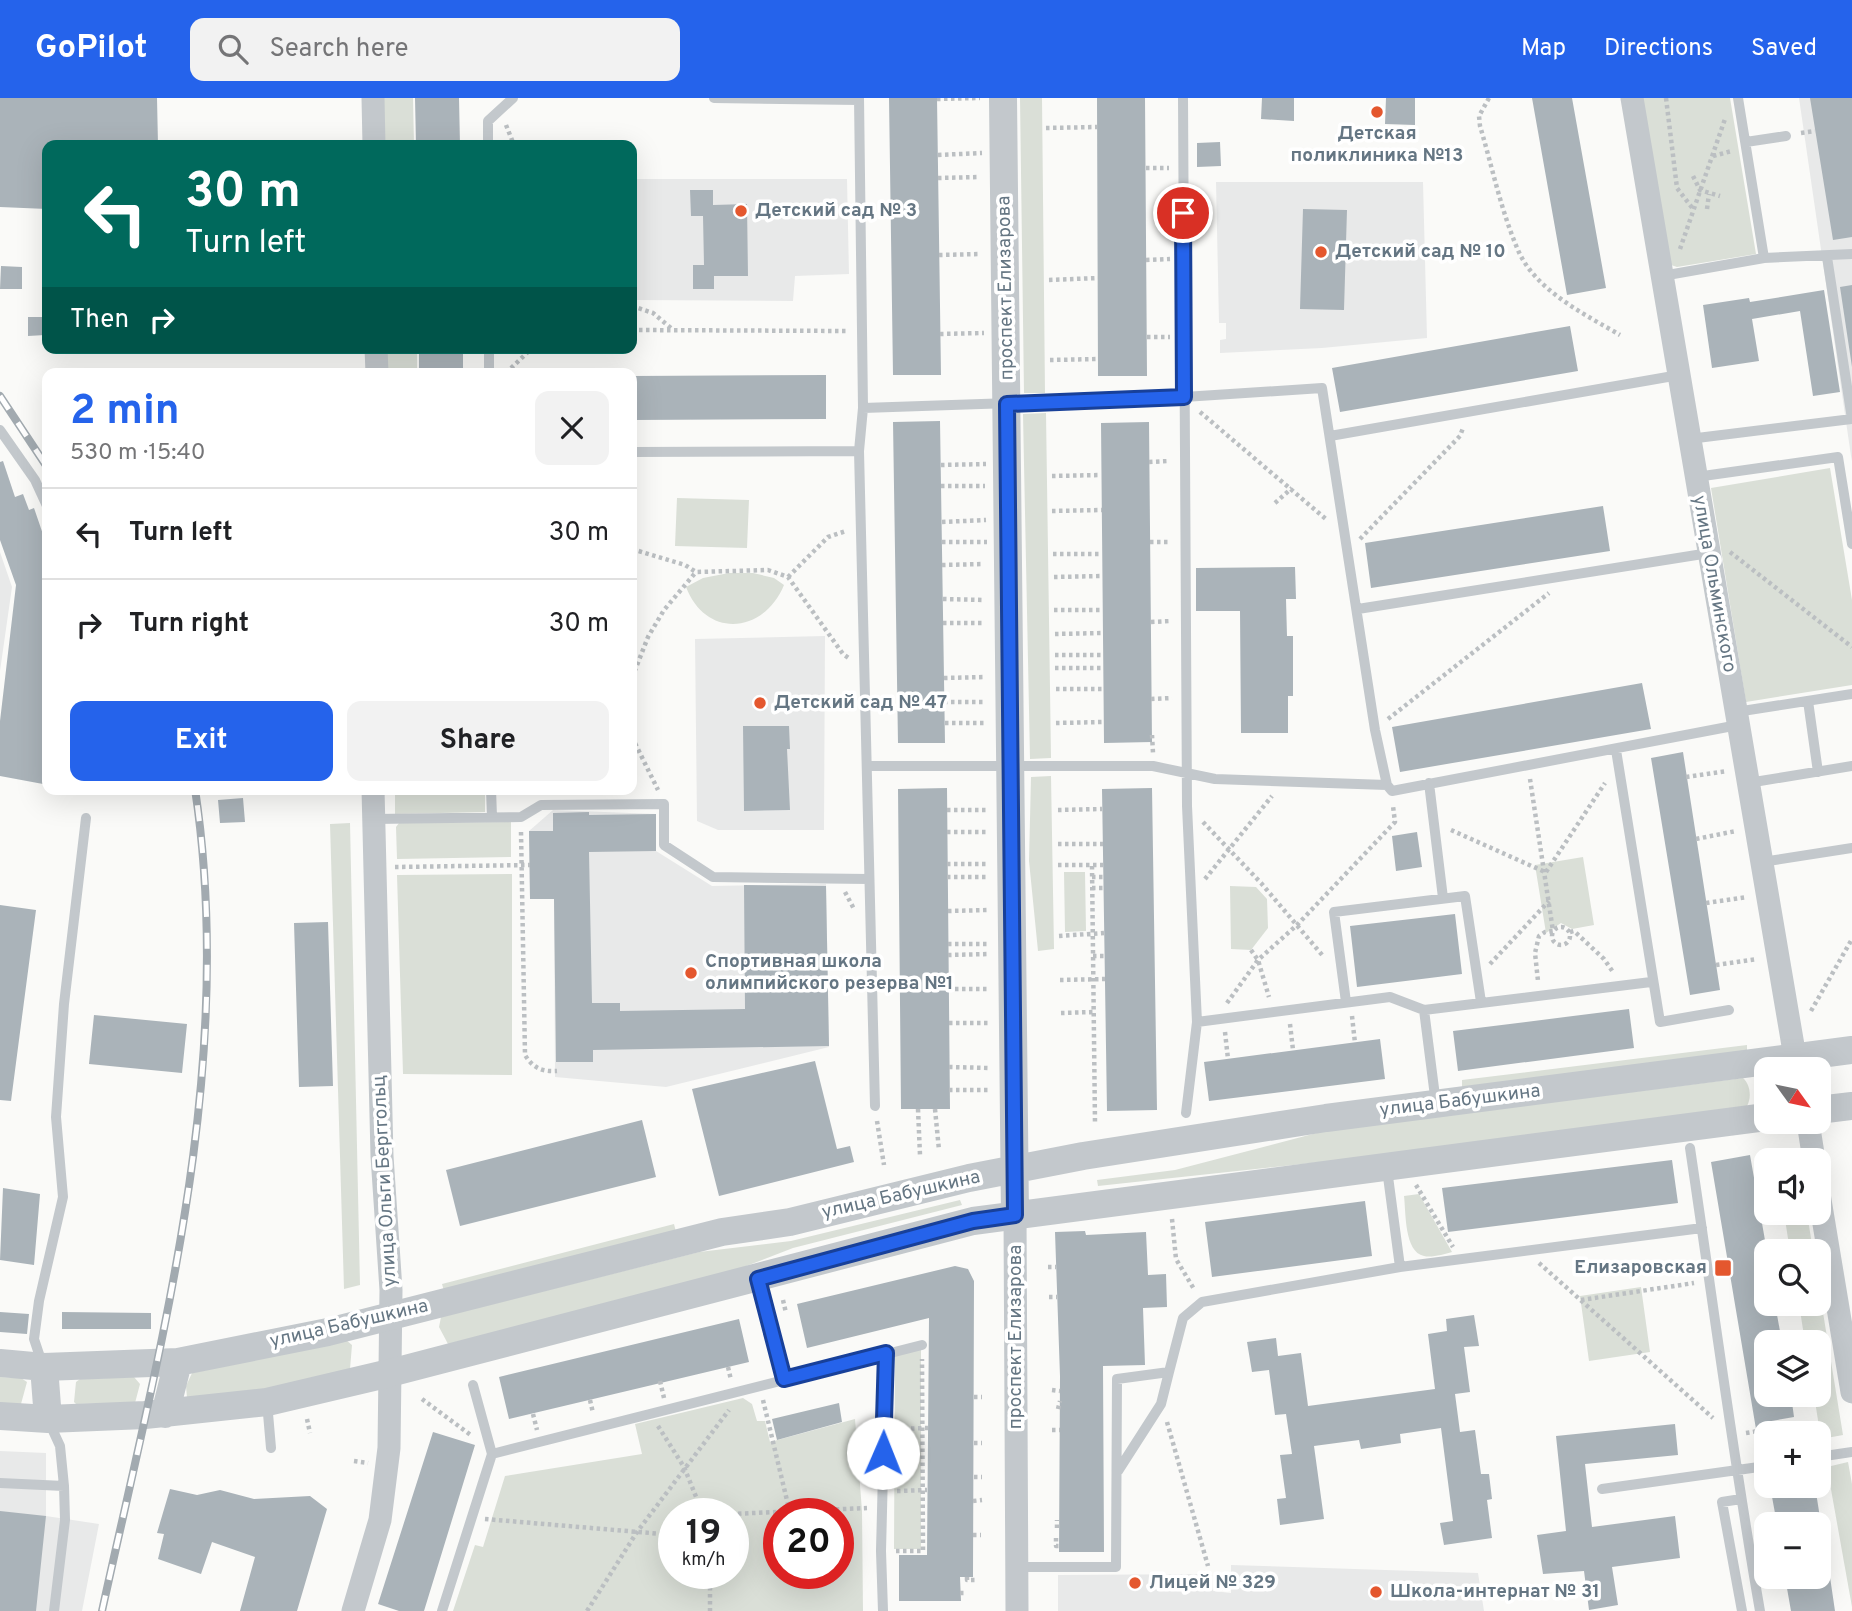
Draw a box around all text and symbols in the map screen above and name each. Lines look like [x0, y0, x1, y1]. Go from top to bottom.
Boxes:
search box [190, 18, 680, 81]
text: GoPilot [35, 28, 148, 70]
icon: search [214, 30, 252, 68]
text: Search here [270, 33, 408, 66]
text: Map [1521, 34, 1566, 64]
text: Directions [1604, 34, 1713, 64]
text: Saved [1751, 34, 1817, 64]
marker: Детская поликлиника №13 [1369, 104, 1385, 120]
place label: Детская поликлиника №13 [1291, 122, 1463, 168]
text: 30 m [185, 163, 301, 225]
icon: left [70, 168, 161, 259]
pin [1153, 183, 1213, 243]
icon: arrive [1164, 194, 1202, 232]
street label: проспект Елизарова [992, 195, 1020, 381]
place label: Детский сад № 3 [755, 199, 917, 223]
marker: Детский сад № 3 [733, 203, 749, 219]
text: Turn left [185, 224, 306, 264]
place label: Детский сад № 10 [1335, 240, 1506, 264]
marker: Детский сад № 10 [1313, 244, 1329, 260]
icon: right [143, 301, 181, 339]
text: Then [70, 304, 129, 337]
text: 2 min [70, 386, 180, 439]
button: close [535, 391, 609, 465]
text: 530 m · 15:40 [70, 439, 205, 468]
street label: улица Ольминского [1687, 494, 1741, 674]
icon: left [70, 515, 108, 553]
text: Turn left [129, 517, 233, 550]
text: 30 m [549, 517, 609, 550]
icon: right [70, 606, 108, 644]
text: Turn right [129, 608, 249, 641]
text: 30 m [549, 608, 609, 641]
place label: Детский сад № 47 [774, 691, 947, 715]
marker: Детский сад № 47 [752, 695, 768, 711]
button: Exit [70, 701, 333, 781]
button: Share [347, 701, 609, 781]
place label: Спортивная школа олимпийского резерва №1 [705, 950, 954, 996]
marker: Спортивная школа олимпийского резерва №1 [683, 965, 699, 981]
north arrow [1754, 1057, 1830, 1134]
map controls [1754, 1057, 1831, 1589]
street label: улица Ольги Берггольц [367, 1074, 403, 1288]
street label: улица Бабушкина [1378, 1079, 1542, 1123]
button: sound [1754, 1148, 1831, 1225]
street label: улица Бабушкина [820, 1165, 982, 1225]
button: search [1754, 1239, 1831, 1316]
street label: проспект Елизарова [1004, 1245, 1028, 1429]
place label: Елизаровская [1574, 1256, 1707, 1280]
marker: Елизаровская [1713, 1258, 1733, 1278]
street label: улица Бабушкина [268, 1294, 430, 1354]
button: layers [1754, 1330, 1831, 1407]
position arrow [846, 1416, 920, 1490]
button: + [1754, 1421, 1831, 1498]
speed limit sign: 20 [763, 1498, 854, 1589]
text: 19 [686, 1512, 721, 1556]
button: − [1754, 1512, 1831, 1589]
text: km/h [682, 1549, 725, 1572]
place label: Лицей № 329 [1149, 1571, 1276, 1595]
marker: Лицей № 329 [1127, 1575, 1143, 1591]
place label: Школа-интернат № 31 [1390, 1580, 1600, 1604]
marker: Школа-интернат № 31 [1368, 1584, 1384, 1600]

